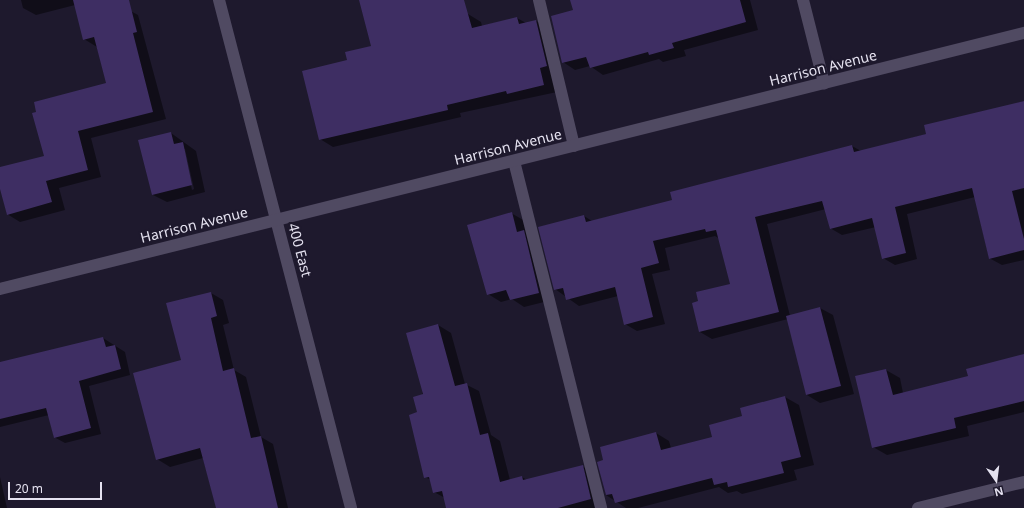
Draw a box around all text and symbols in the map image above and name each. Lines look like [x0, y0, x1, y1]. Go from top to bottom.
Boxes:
street label: Harrison Avenue [768, 47, 878, 89]
street label: Harrison Avenue [453, 126, 563, 168]
street label: Harrison Avenue [139, 204, 249, 246]
street label: 400 East [285, 221, 315, 279]
north arrow [976, 460, 1016, 500]
scale bar [10, 474, 104, 500]
text: 20 m [15, 480, 43, 497]
text: N [993, 484, 1005, 500]

